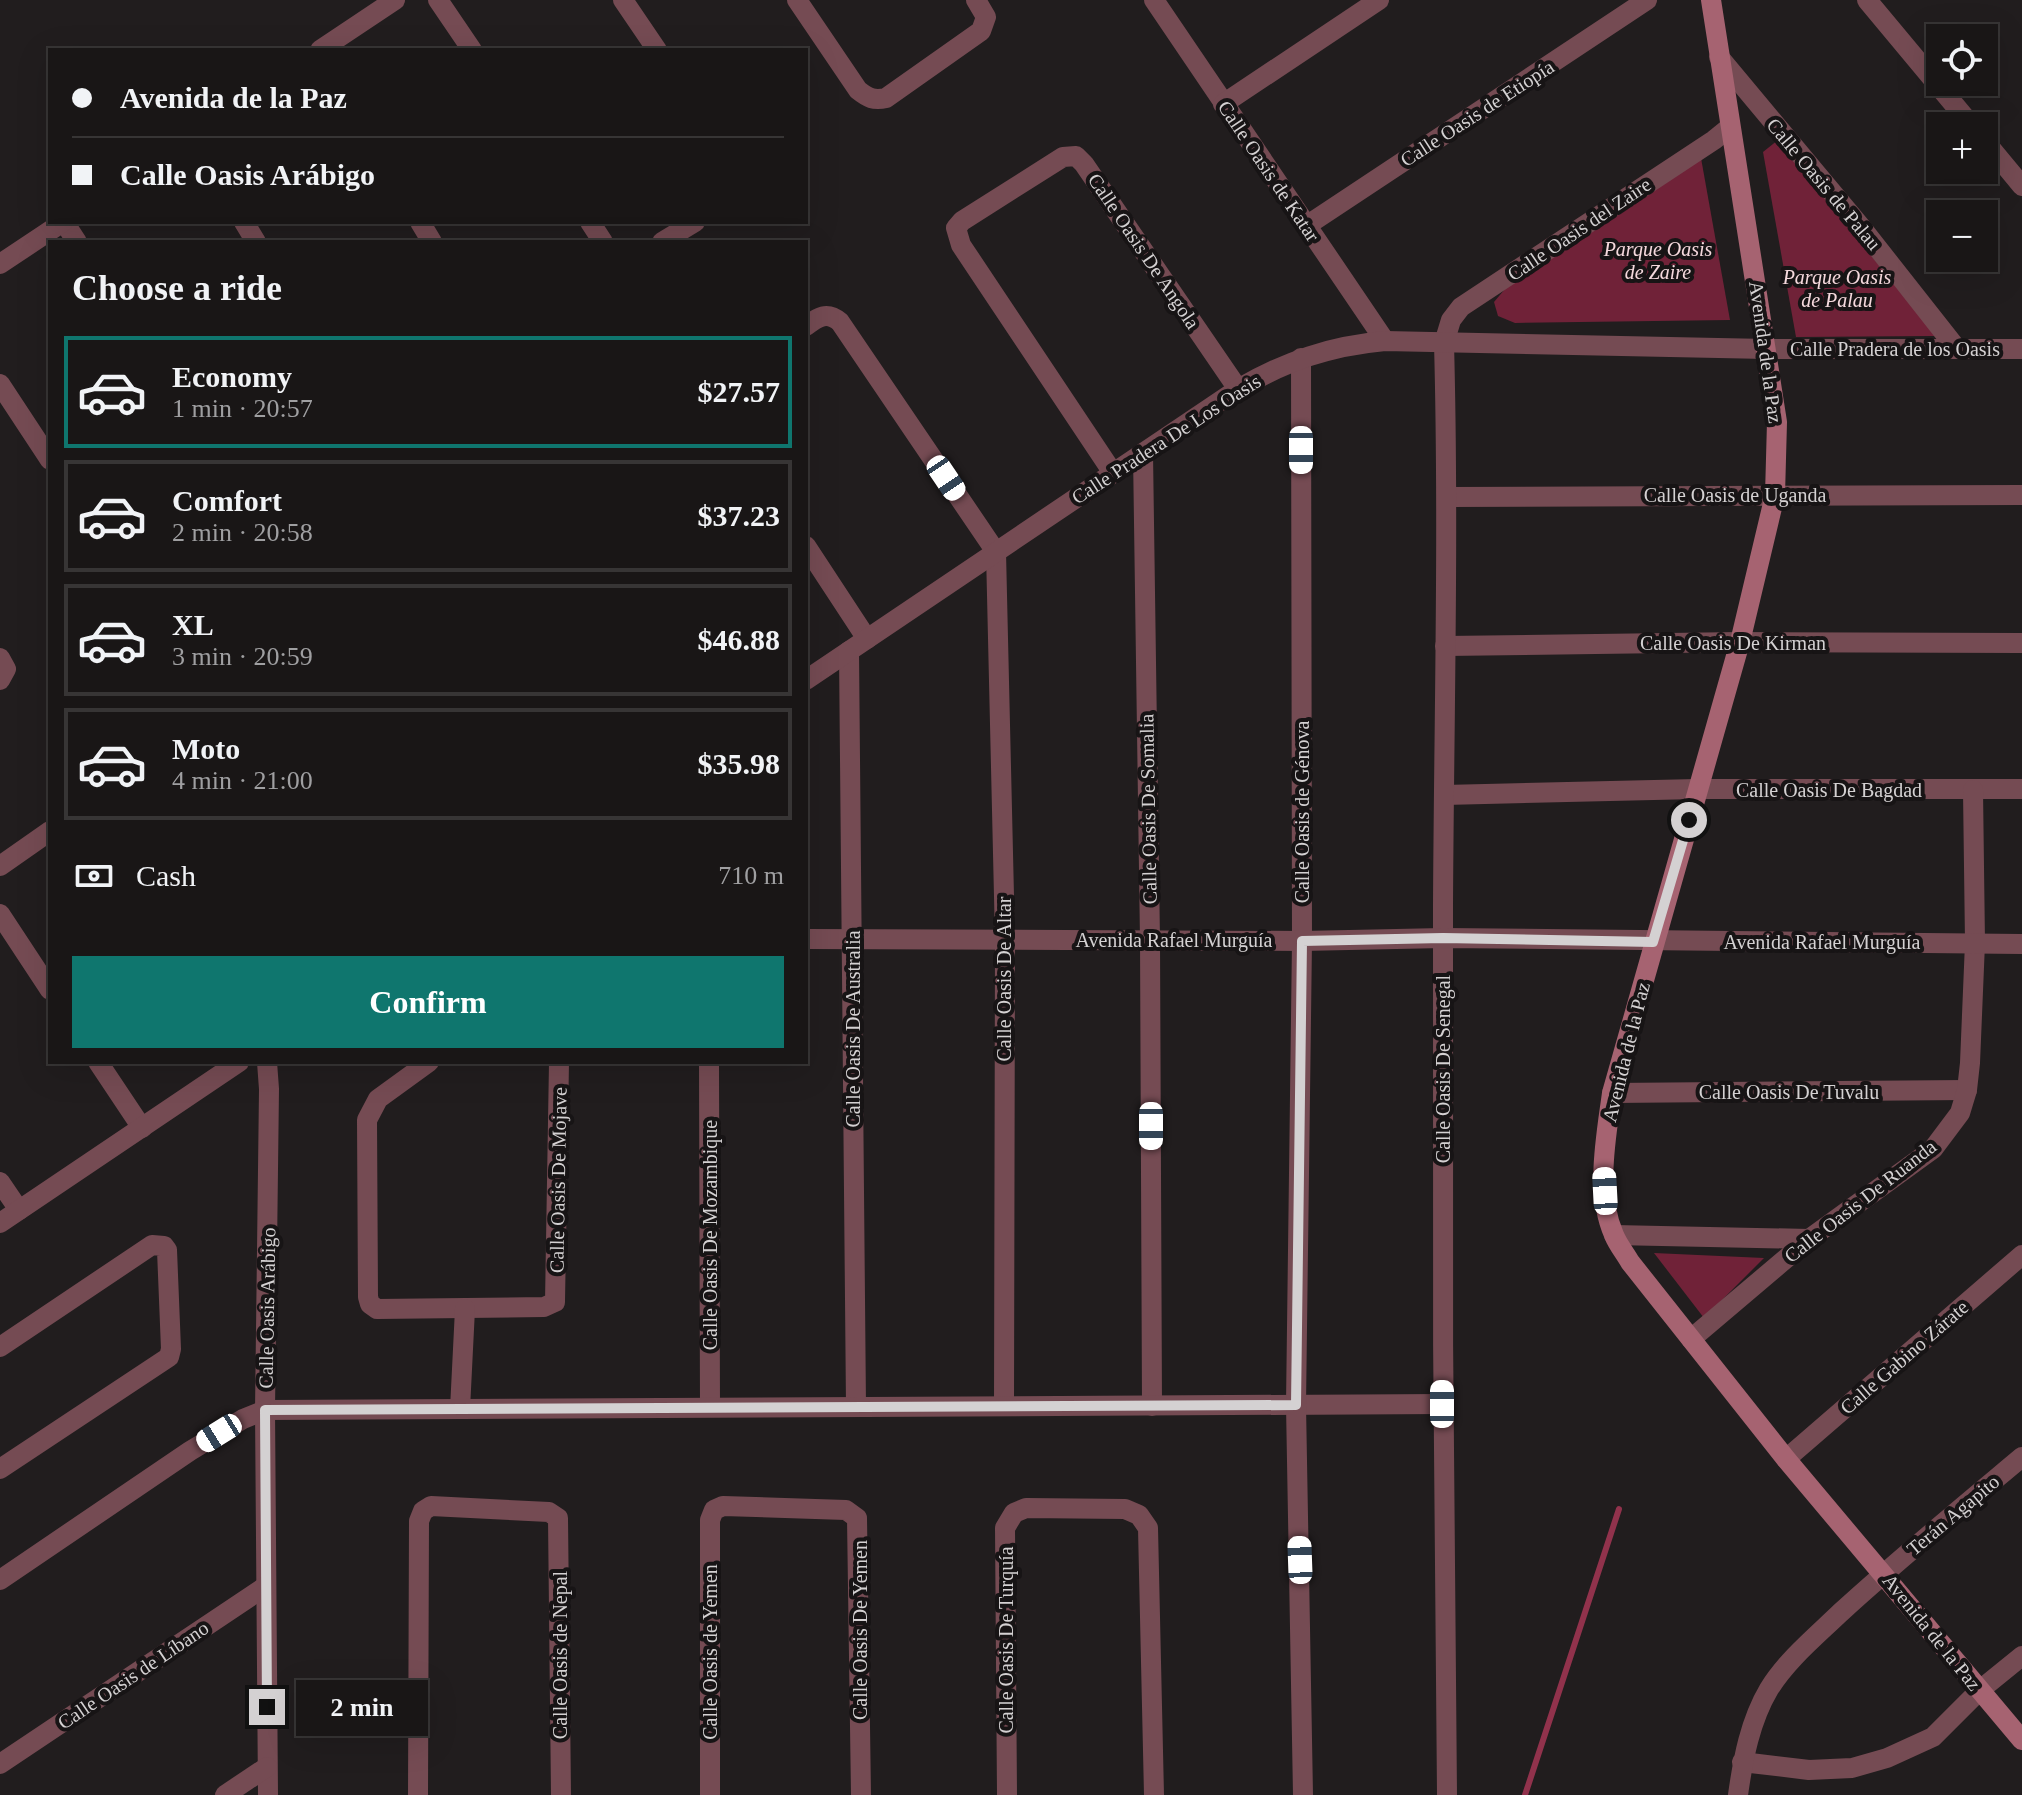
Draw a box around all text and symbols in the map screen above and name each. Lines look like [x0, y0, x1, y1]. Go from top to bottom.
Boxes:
map controls [1926, 24, 1998, 272]
button: locate [1926, 24, 1998, 96]
street label: Calle Oasis de Etiopía [1396, 55, 1558, 172]
text: Avenida de la Paz [120, 81, 347, 114]
street label: Calle Oasis de Katar [1214, 96, 1324, 246]
button: + [1926, 112, 1998, 184]
street label: Calle Oasis de Palau [1763, 114, 1885, 254]
text: Calle Oasis Arábigo [120, 158, 375, 191]
street label: Calle Oasis De Angola [1083, 169, 1204, 334]
street label: Calle Oasis del Zaire [1503, 173, 1655, 285]
button: − [1926, 200, 1998, 272]
park label: Parque Oasis de Zaire [1603, 238, 1713, 283]
park label: Parque Oasis de Palau [1782, 266, 1892, 311]
text: Choose a ride [72, 268, 282, 308]
street label: Avenida de la Paz [1745, 279, 1787, 425]
street label: Calle Pradera de los Oasis [1790, 338, 2000, 360]
icon: car [76, 356, 148, 428]
text: Economy [172, 360, 292, 393]
street label: Calle Pradera De Los Oasis [1067, 369, 1265, 508]
text: $27.57 [698, 375, 780, 408]
text: 1 min · 20:57 [172, 394, 313, 423]
car [1289, 426, 1313, 474]
car [923, 451, 969, 505]
icon: car [76, 480, 148, 552]
text: Comfort [172, 484, 282, 517]
street label: Calle Oasis de Uganda [1644, 484, 1826, 507]
text: $37.23 [698, 499, 780, 532]
text: 2 min · 20:58 [172, 518, 313, 547]
icon: car [76, 604, 148, 676]
text: XL [172, 608, 214, 641]
text: $46.88 [698, 623, 780, 656]
street label: Calle Oasis De Kirman [1640, 632, 1826, 654]
text: 3 min · 20:59 [172, 642, 313, 671]
street label: Calle Oasis De Somalia [1135, 713, 1161, 904]
street label: Calle Oasis de Génova [1291, 721, 1313, 903]
icon: car [76, 728, 148, 800]
text: Moto [172, 732, 240, 765]
text: $35.98 [698, 747, 780, 780]
text: 4 min · 21:00 [172, 766, 313, 795]
street label: Calle Oasis De Bagdad [1736, 779, 1922, 802]
route start [1671, 802, 1707, 838]
icon: cash [72, 854, 116, 898]
text: Cash [136, 859, 196, 892]
text: 710 m [718, 861, 784, 890]
street label: Calle Oasis De Altar [993, 896, 1015, 1061]
street label: Avenida Rafael Murguía [1076, 929, 1273, 952]
street label: Calle Oasis De Australia [842, 930, 864, 1128]
street label: Avenida Rafael Murguía [1724, 931, 1921, 954]
button: Confirm [72, 956, 784, 1048]
street label: Calle Oasis De Senegal [1432, 974, 1455, 1163]
street label: Avenida de la Paz [1598, 980, 1654, 1124]
street label: Calle Oasis De Tuvalu [1699, 1081, 1879, 1103]
street label: Calle Oasis De Mojave [545, 1087, 572, 1273]
car [1139, 1102, 1163, 1150]
street label: Calle Oasis De Mozambique [699, 1120, 722, 1350]
street label: Calle Oasis De Ruanda [1780, 1135, 1940, 1267]
car [1592, 1166, 1618, 1216]
street label: Calle Oasis Arábigo [255, 1227, 280, 1389]
street label: Calle Gabino Zárate [1836, 1295, 1972, 1418]
car [1430, 1380, 1454, 1428]
car [192, 1410, 246, 1456]
street label: Terán Agapito [1902, 1470, 2004, 1561]
car [1287, 1536, 1313, 1584]
street label: Calle Oasis De Yemen [849, 1540, 871, 1720]
street label: Calle Oasis De Turquía [995, 1546, 1018, 1734]
street label: Calle Oasis de Yemen [699, 1564, 721, 1740]
street label: Avenida de la Paz [1878, 1569, 1986, 1695]
street label: Calle Oasis de Nepal [549, 1570, 572, 1739]
street label: Calle Oasis de Líbano [53, 1616, 213, 1734]
callout: 2 min [295, 1679, 427, 1735]
route end [249, 1689, 285, 1725]
text: 2 min [331, 1693, 393, 1722]

